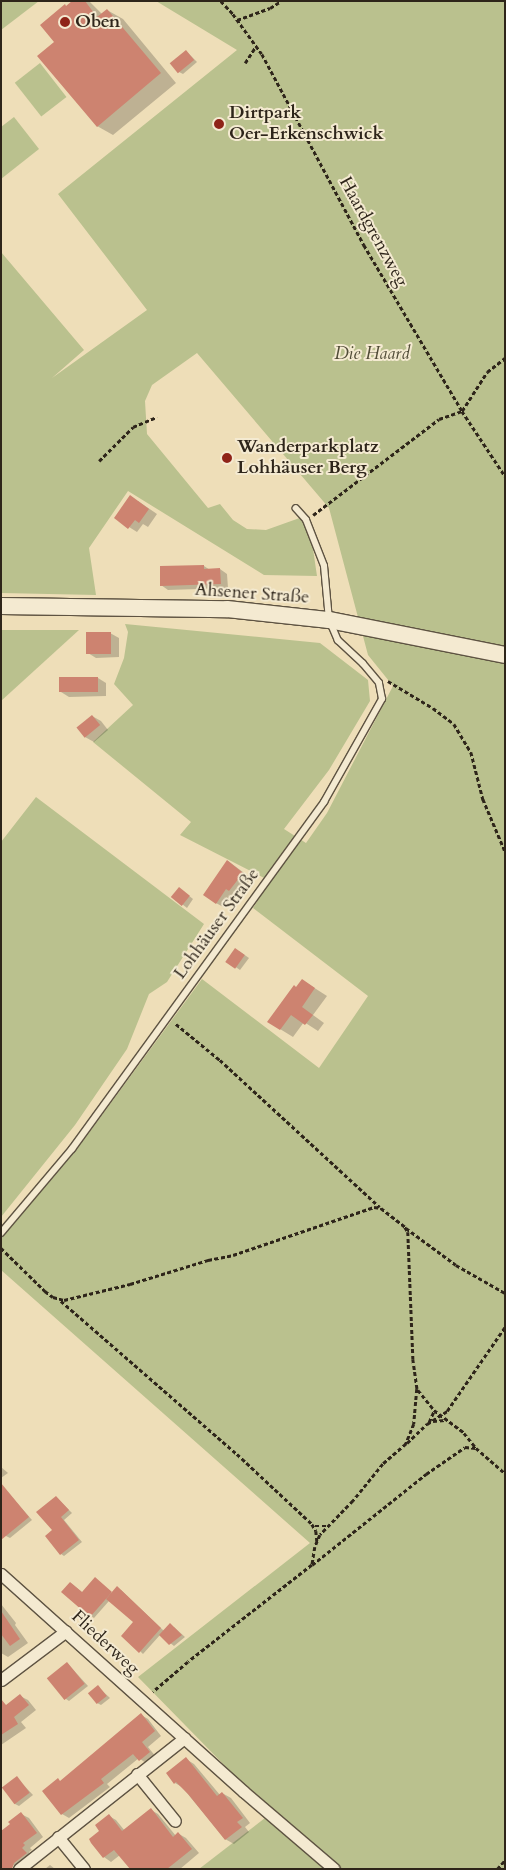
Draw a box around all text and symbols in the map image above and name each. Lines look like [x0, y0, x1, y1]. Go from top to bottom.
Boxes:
place label: Oben [75, 11, 120, 33]
marker: Oben [59, 16, 71, 28]
place label: Dirtpark Oer-Erkenschwick [229, 103, 384, 146]
marker: Dirtpark Oer-Erkenschwick [213, 118, 225, 130]
street label: Haardgrenzweg [334, 173, 412, 291]
park label: Die Haard [334, 343, 410, 365]
place label: Wanderparkplatz Lohhäuser Berg [237, 437, 379, 479]
marker: Wanderparkplatz Lohhäuser Berg [221, 452, 233, 464]
street label: Ahsener Straße [194, 579, 310, 609]
street label: Lohhäuser Straße [170, 864, 264, 984]
street label: Fliederweg [67, 1606, 143, 1680]

